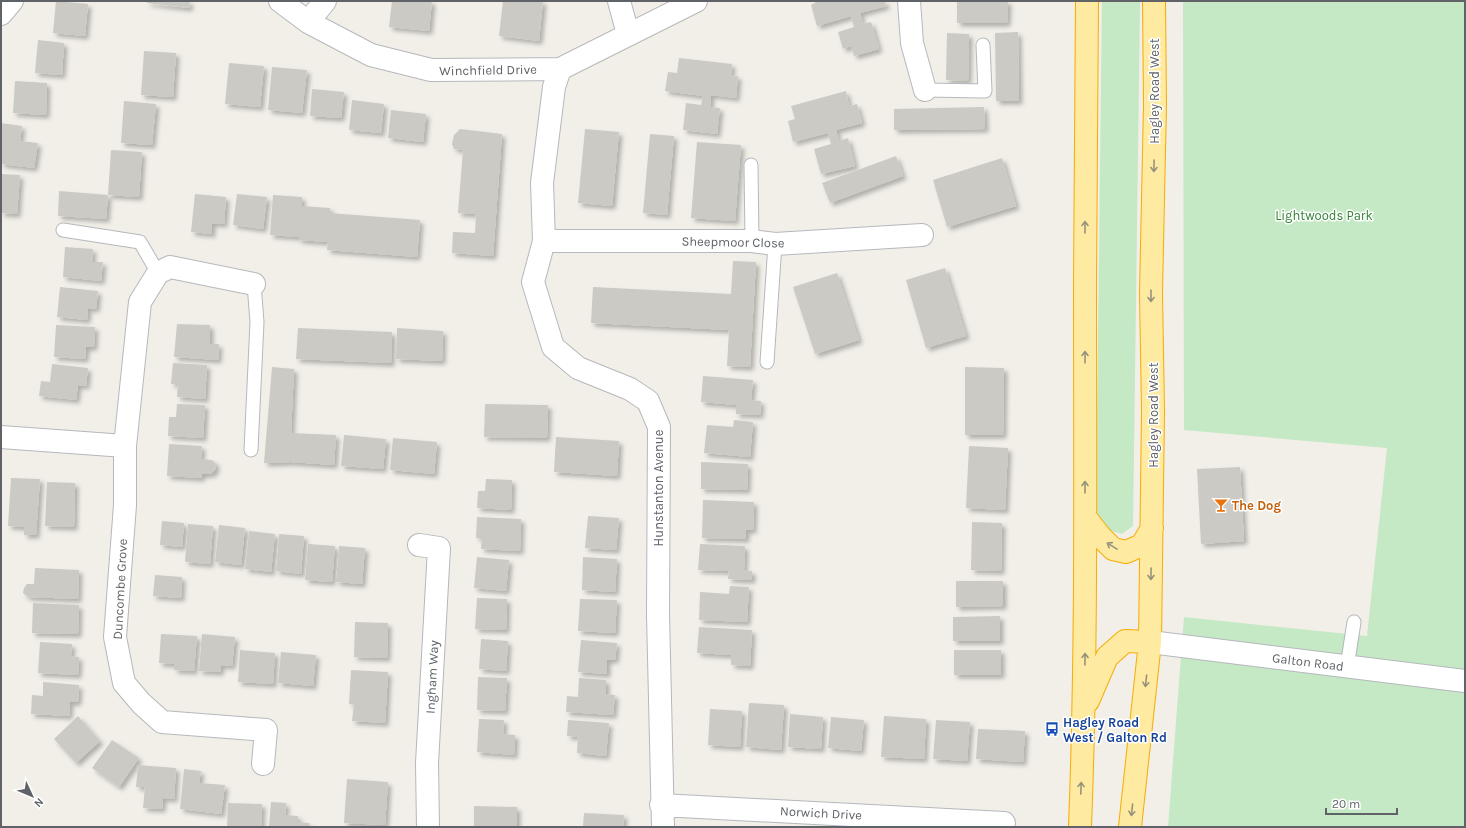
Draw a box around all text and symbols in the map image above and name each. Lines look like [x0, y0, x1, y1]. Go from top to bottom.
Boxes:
street label: Hagley Road West [1147, 38, 1162, 144]
street label: Winchfield Drive [439, 62, 537, 78]
one-way arrow [1150, 159, 1158, 172]
park label: Lightwoods Park [1275, 208, 1373, 223]
one-way arrow [1081, 221, 1089, 234]
street label: Sheepmoor Close [681, 234, 785, 250]
one-way arrow [1147, 289, 1155, 302]
one-way arrow [1081, 351, 1089, 364]
street label: Hagley Road West [1146, 362, 1161, 468]
street label: Hunstanton Avenue [651, 429, 666, 546]
one-way arrow [1081, 481, 1089, 494]
bar icon: The Dog [1213, 497, 1229, 513]
place label: The Dog [1232, 498, 1281, 513]
street label: Duncombe Grove [110, 538, 130, 640]
one-way arrow [1106, 542, 1117, 551]
one-way arrow [1148, 567, 1155, 580]
street label: Ingham Way [423, 640, 441, 714]
street label: Galton Road [1271, 650, 1345, 674]
one-way arrow [1081, 653, 1089, 666]
one-way arrow [1142, 674, 1150, 687]
place label: Hagley Road West / Galton Rd [1063, 715, 1167, 745]
bus stop icon: Hagley Road West / Galton Rd [1044, 721, 1060, 737]
north arrow [12, 776, 52, 816]
one-way arrow [1077, 782, 1085, 795]
scale bar [1326, 790, 1397, 816]
text: N [31, 795, 46, 810]
text: 20 m [1332, 797, 1360, 811]
street label: Norwich Drive [780, 803, 863, 823]
one-way arrow [1128, 803, 1136, 816]

